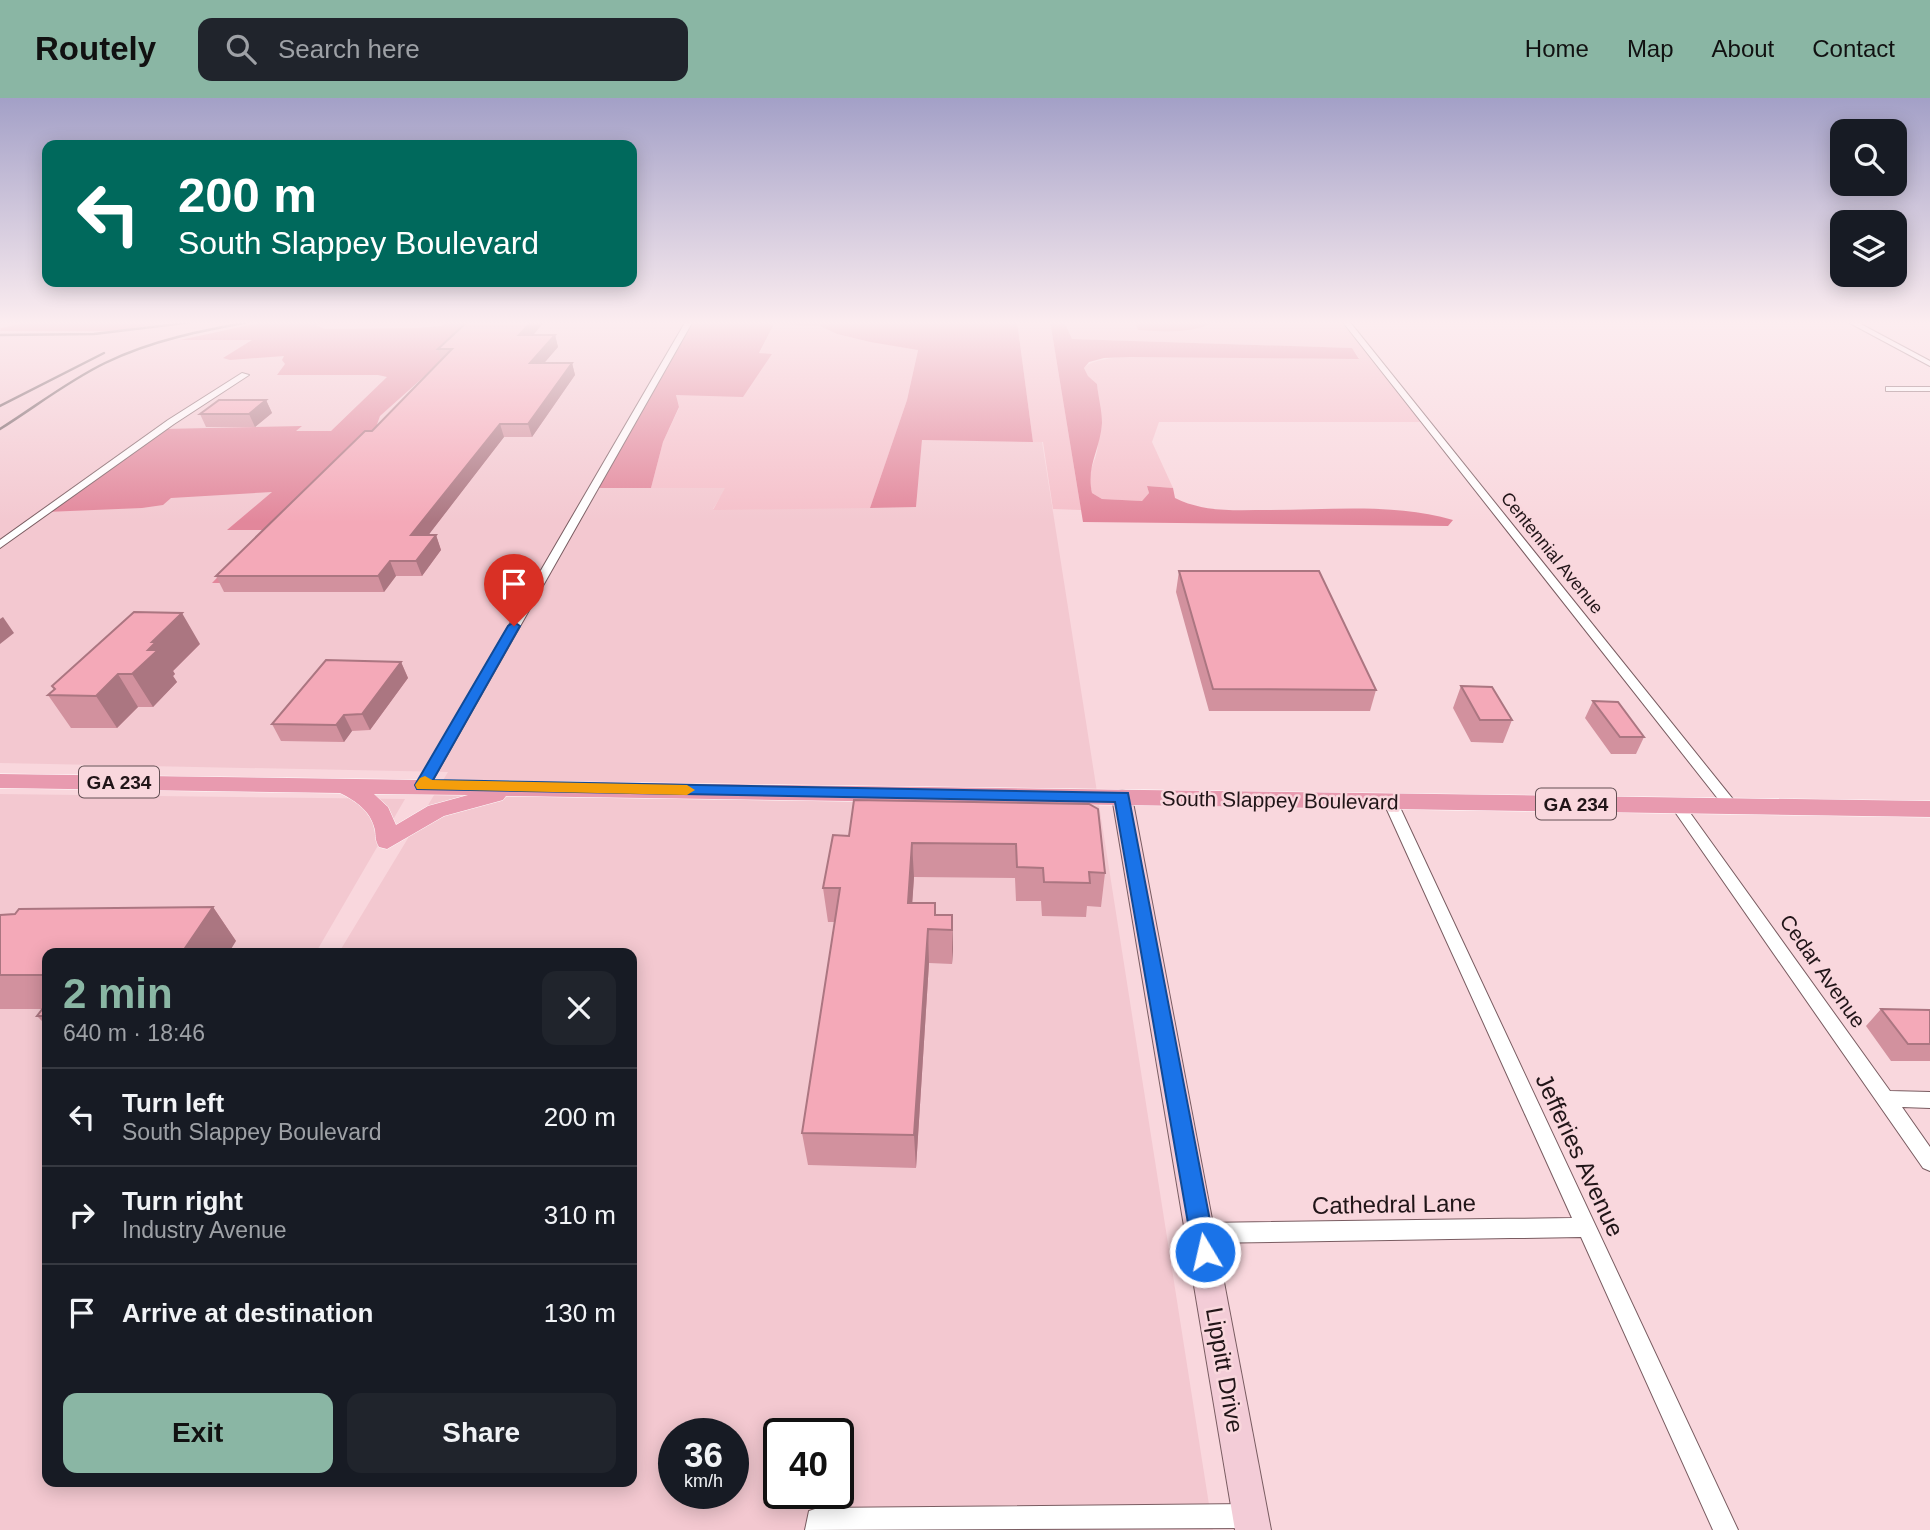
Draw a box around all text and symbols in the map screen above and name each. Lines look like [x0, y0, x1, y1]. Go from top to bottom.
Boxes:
search box [198, 18, 688, 81]
text: Routely [35, 30, 156, 67]
icon: search [222, 30, 260, 68]
text: Search here [278, 34, 420, 64]
text: Home [1525, 35, 1589, 62]
text: Map [1627, 35, 1674, 62]
text: About [1712, 35, 1774, 62]
text: Contact [1812, 35, 1895, 62]
map controls [1830, 119, 1907, 287]
button: search [1830, 119, 1907, 196]
icon: left [63, 168, 154, 259]
text: 200 m [178, 168, 317, 222]
button: layers [1830, 210, 1907, 287]
text: South Slappey Boulevard [178, 225, 539, 261]
street label: Centennial Avenue [1497, 488, 1607, 618]
pin [484, 554, 544, 626]
icon: arrive [495, 565, 533, 603]
road number: GA 234 [79, 766, 159, 797]
street label: South Slappey Boulevard [1161, 786, 1399, 814]
road number: GA 234 [1536, 789, 1616, 820]
street label: Cedar Avenue [1776, 910, 1870, 1032]
text: 2 min [63, 970, 173, 1017]
button: close [542, 971, 616, 1045]
text: 640 m · 18:46 [63, 1020, 205, 1046]
street label: Jefferies Avenue [1530, 1069, 1630, 1241]
text: Turn left [122, 1088, 224, 1118]
icon: left [63, 1098, 101, 1136]
text: 200 m [544, 1102, 616, 1132]
text: South Slappey Boulevard [122, 1119, 382, 1145]
text: Turn right [122, 1186, 243, 1216]
street label: Cathedral Lane [1312, 1189, 1476, 1219]
icon: right [63, 1196, 101, 1234]
text: 310 m [544, 1200, 616, 1230]
position arrow [1168, 1215, 1242, 1289]
text: Industry Avenue [122, 1217, 287, 1243]
icon: arrive [63, 1294, 101, 1332]
text: Arrive at destination [122, 1298, 373, 1328]
text: 130 m [544, 1298, 616, 1328]
street label: Lippitt Drive [1201, 1305, 1249, 1435]
button: Exit [63, 1393, 333, 1473]
button: Share [347, 1393, 616, 1473]
speed limit sign: 40 [763, 1418, 854, 1509]
text: 36 [684, 1435, 723, 1474]
text: km/h [684, 1471, 723, 1491]

